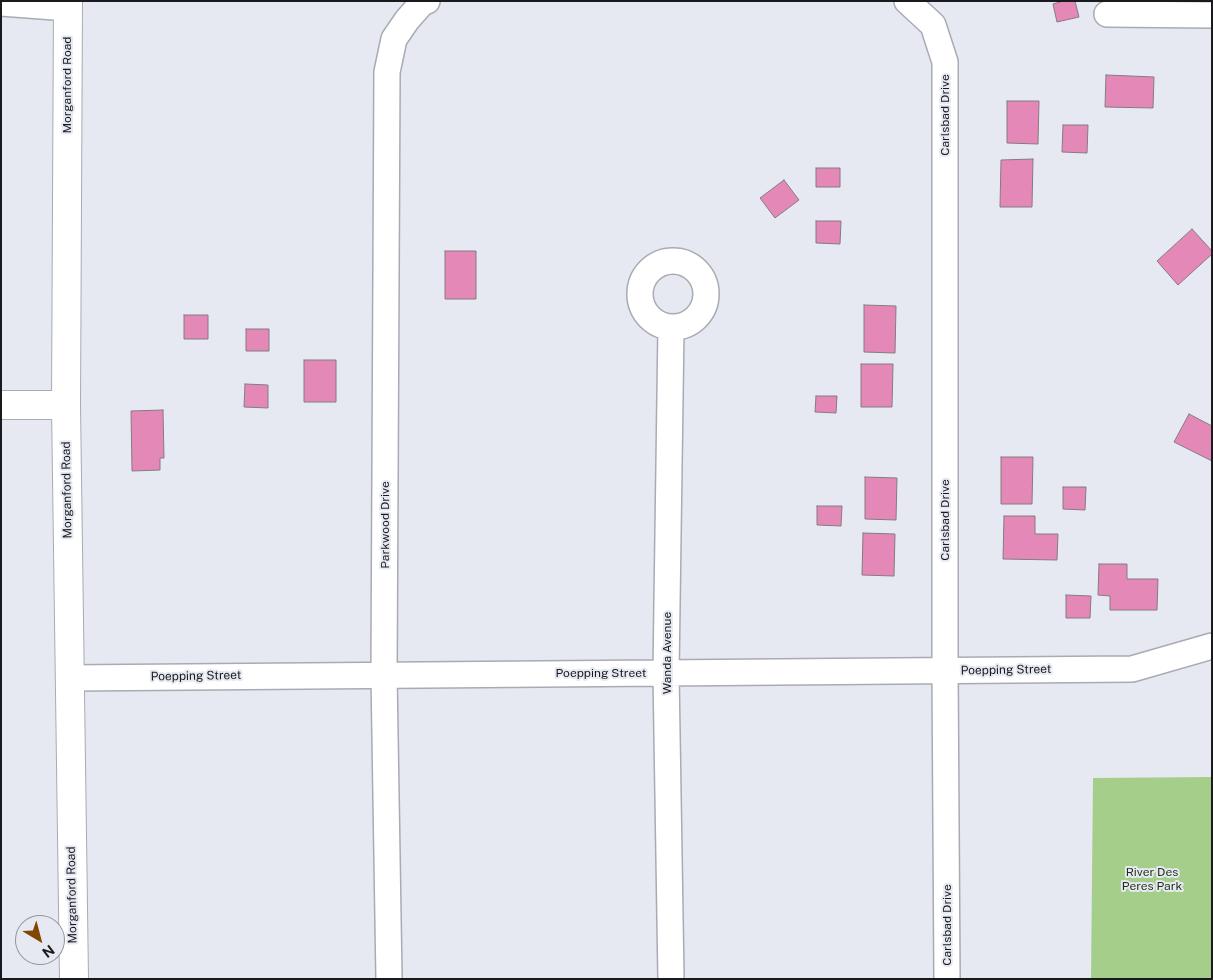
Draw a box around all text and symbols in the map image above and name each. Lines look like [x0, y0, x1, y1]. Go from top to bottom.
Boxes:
street label: Morganford Road [60, 36, 74, 134]
street label: Carlsbad Drive [938, 74, 952, 156]
street label: Morganford Road [59, 441, 75, 539]
street label: Carlsbad Drive [938, 479, 952, 561]
street label: Parkwood Drive [378, 481, 392, 569]
street label: Wanda Avenue [660, 612, 674, 694]
street label: Poepping Street [960, 662, 1052, 678]
street label: Poepping Street [556, 666, 646, 680]
street label: Poepping Street [150, 668, 242, 684]
street label: Morganford Road [64, 846, 80, 944]
park label: River Des Peres Park [1122, 865, 1182, 893]
street label: Carlsbad Drive [940, 884, 954, 966]
north arrow [15, 915, 65, 965]
text: N [39, 941, 58, 961]

